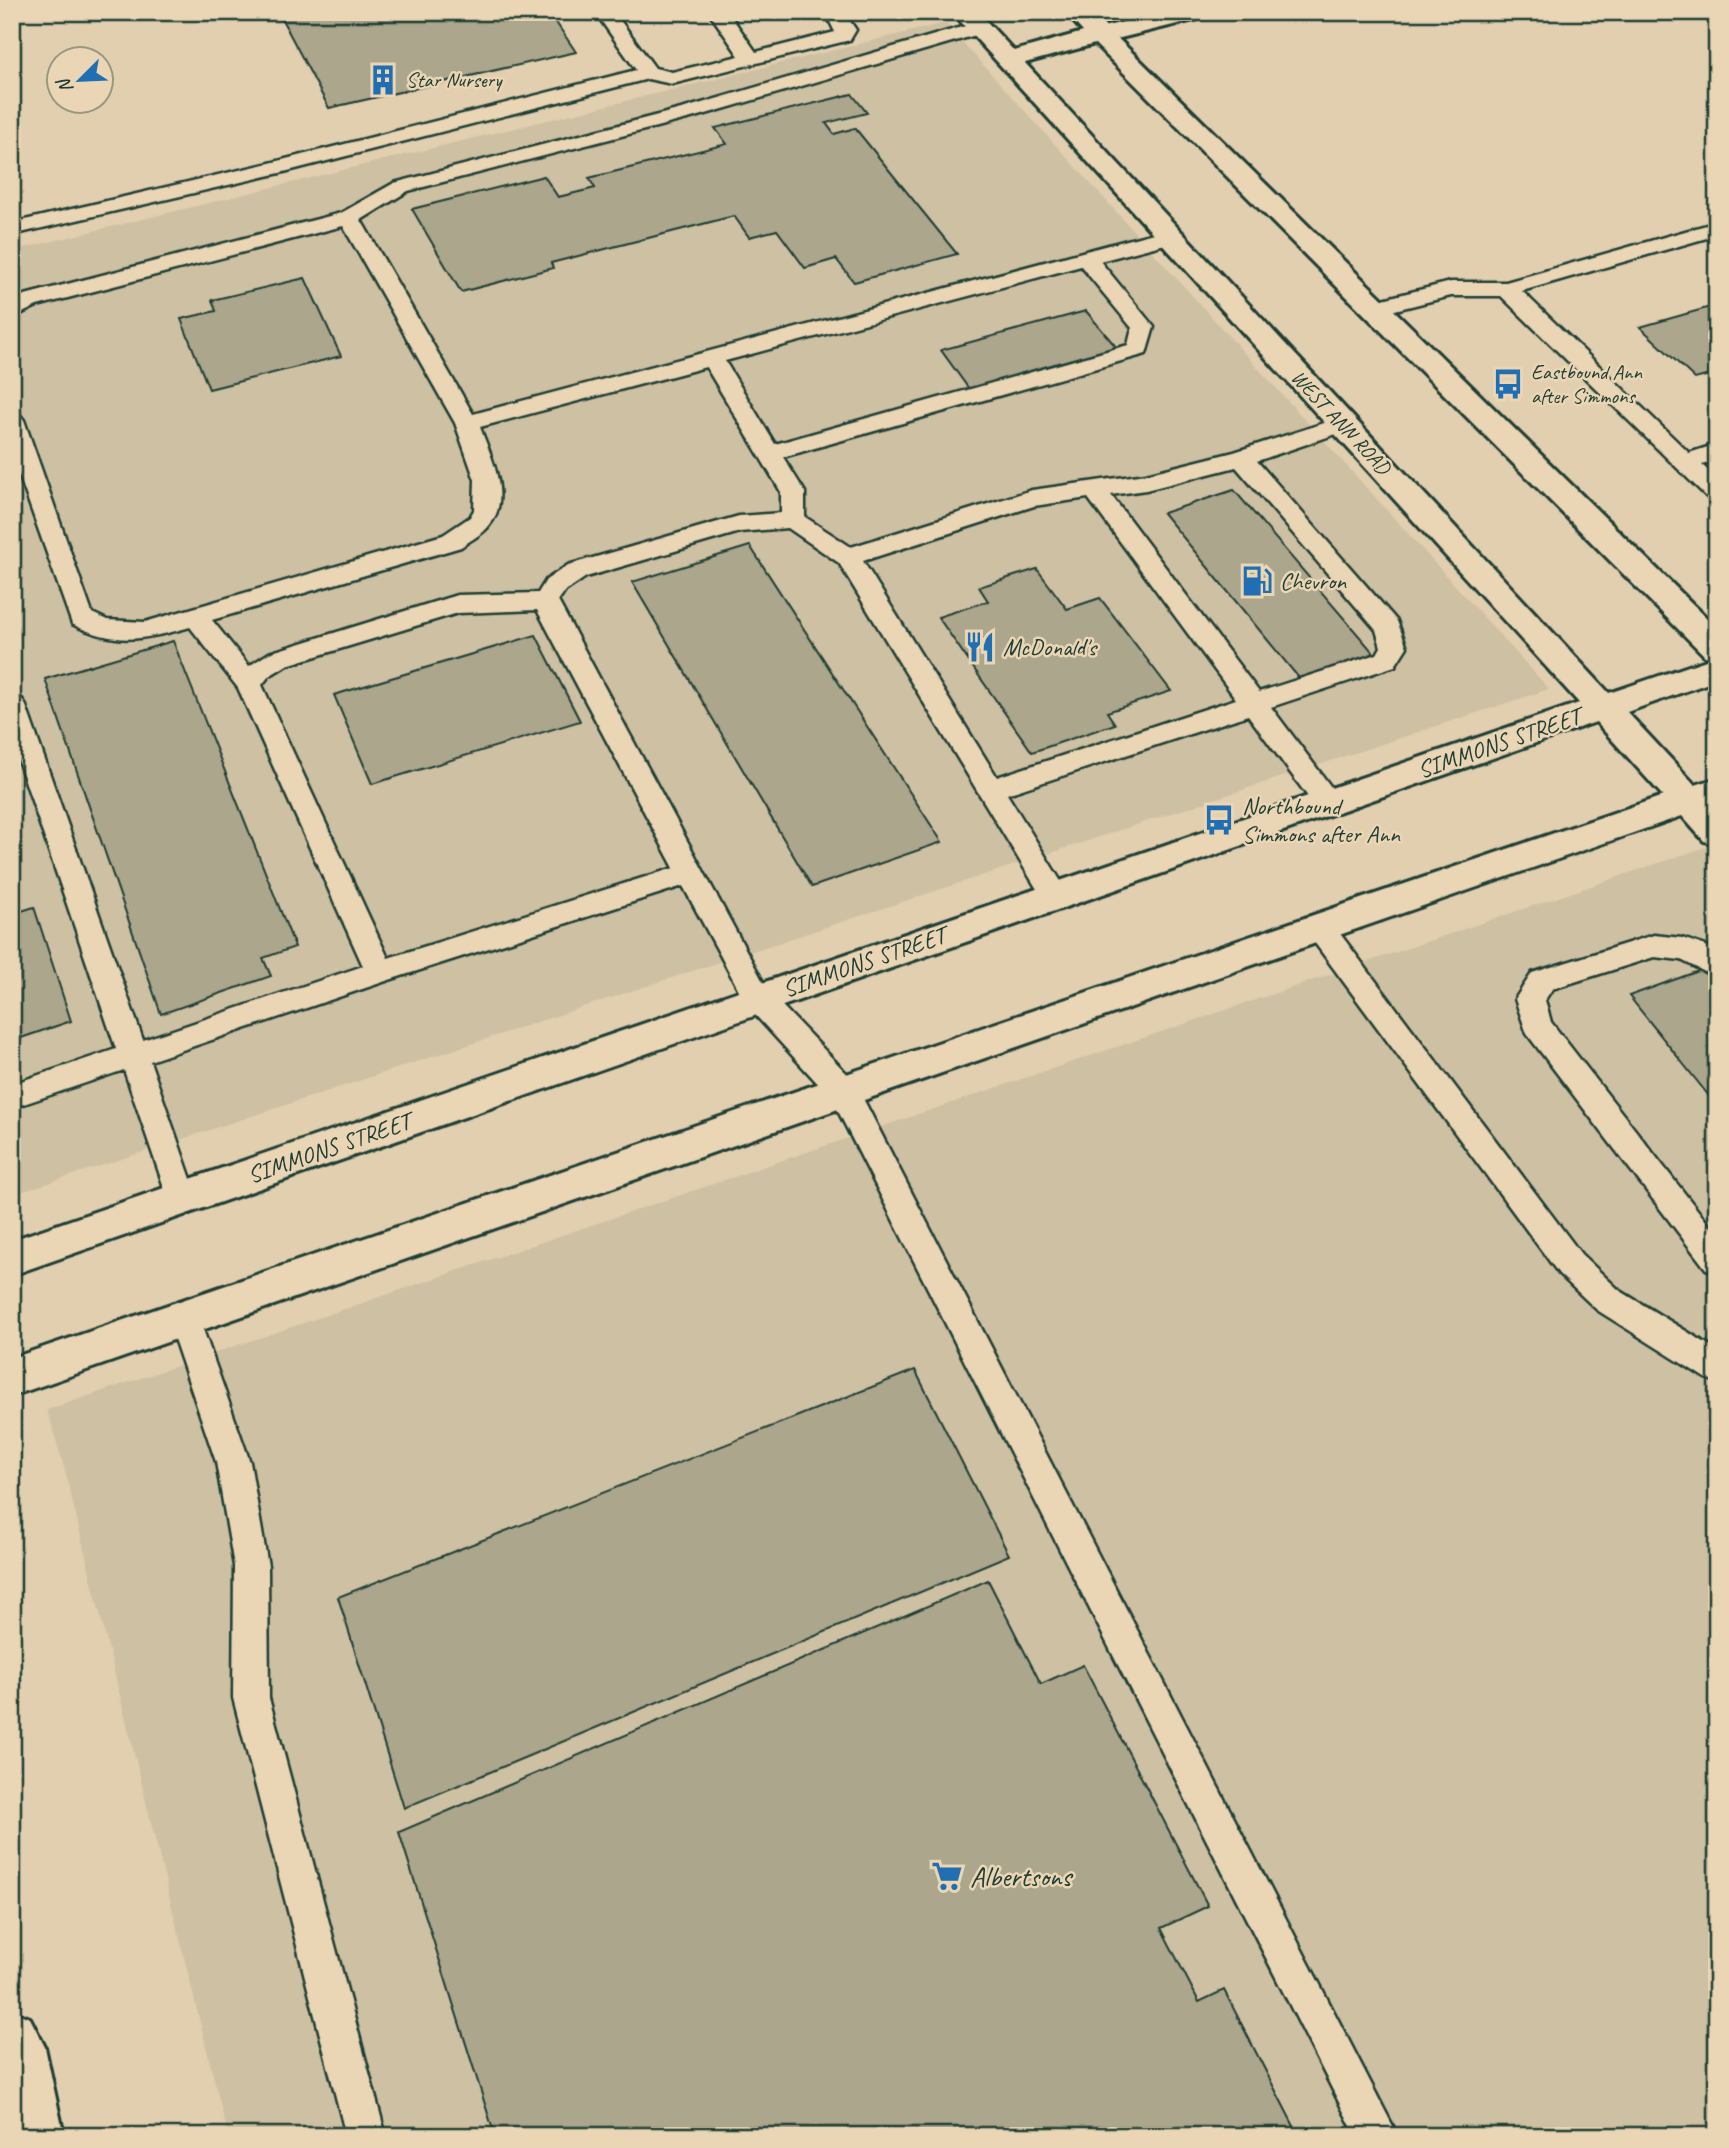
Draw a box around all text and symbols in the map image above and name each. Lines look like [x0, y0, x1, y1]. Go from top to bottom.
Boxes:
north arrow [46, 46, 116, 116]
building icon: Star Nursery [366, 63, 400, 97]
place label: Star Nursery [406, 67, 503, 93]
text: N [51, 73, 79, 97]
place label: Eastbound Ann after Simmons [1531, 359, 1642, 409]
street label: WEST ANN ROAD [1286, 364, 1397, 481]
bus stop icon: Eastbound Ann after Simmons [1491, 367, 1525, 401]
fuel station icon: Chevron [1240, 564, 1274, 598]
place label: Chevron [1280, 566, 1347, 596]
restaurant icon: McDonald's [963, 630, 997, 664]
place label: McDonald's [1003, 632, 1099, 662]
street label: SIMMONS STREET [1413, 699, 1590, 785]
place label: Northbound Simmons after Ann [1242, 791, 1401, 849]
bus stop icon: Northbound Simmons after Ann [1202, 803, 1236, 837]
street label: SIMMONS STREET [778, 918, 955, 1004]
street label: SIMMONS STREET [243, 1104, 420, 1190]
supermarket icon: Albertsons [930, 1859, 964, 1893]
place label: Albertsons [970, 1859, 1073, 1894]

